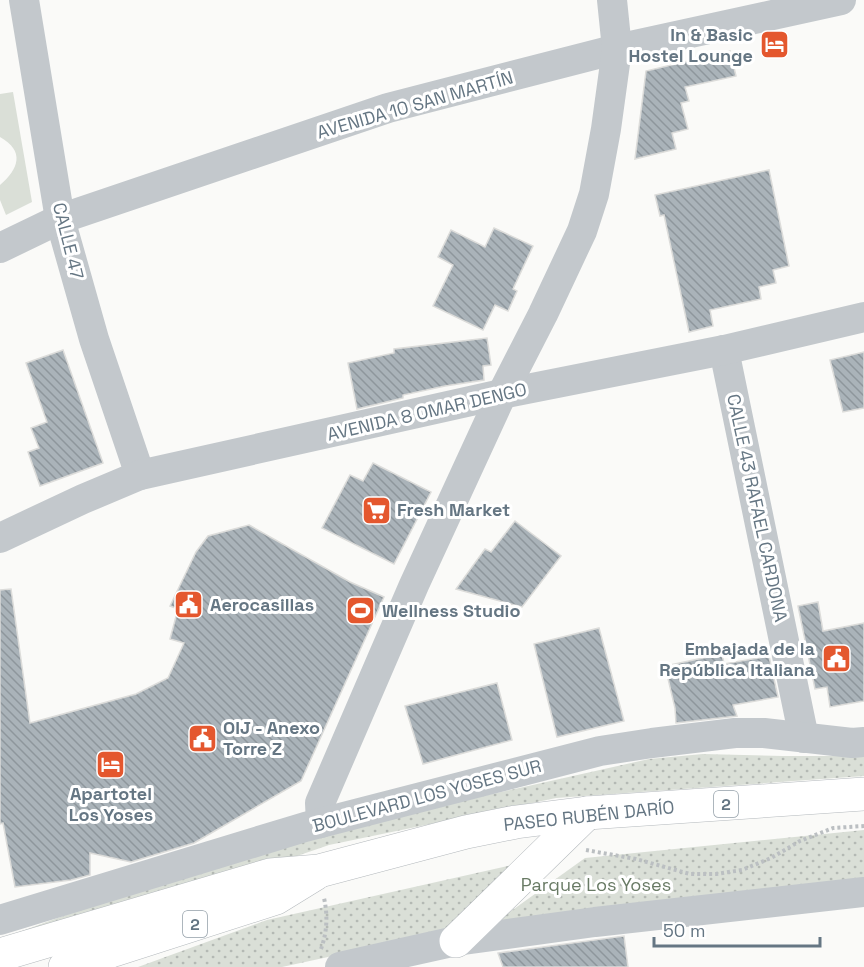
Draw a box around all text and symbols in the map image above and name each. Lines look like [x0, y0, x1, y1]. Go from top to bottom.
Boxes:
place label: In & Basic Hostel Lounge [628, 23, 753, 67]
hotel icon: In & Basic Hostel Lounge [758, 29, 790, 61]
street label: AVENIDA 10 SAN MARTÍN [314, 65, 516, 144]
street label: CALLE 47 [48, 200, 89, 282]
street label: AVENIDA 8 OMAR DENGO [325, 377, 529, 446]
street label: CALLE 43 RAFAEL CARDONA [722, 392, 793, 624]
supermarket icon: Fresh Market [360, 494, 392, 526]
place label: Fresh Market [397, 498, 510, 521]
public building icon: Aerocasillas [173, 589, 205, 621]
place label: Aerocasillas [210, 593, 314, 616]
sports icon: Wellness Studio [345, 595, 377, 627]
place label: Wellness Studio [382, 599, 520, 622]
place label: Embajada de la República Italiana [659, 637, 816, 681]
public building icon: Embajada de la República Italiana [820, 643, 852, 675]
place label: OIJ - Anexo Torre Z [223, 716, 320, 760]
public building icon: OIJ - Anexo Torre Z [186, 722, 218, 754]
hotel icon: Apartotel Los Yoses [95, 749, 127, 781]
street label: BOULEVARD LOS YOSES SUR [310, 754, 544, 837]
place label: Apartotel Los Yoses [69, 782, 153, 826]
road number: 2 [714, 791, 738, 817]
street label: PASEO RUBÉN DARÍO [502, 795, 676, 836]
park label: Parque Los Yoses [521, 873, 671, 896]
scale bar [654, 910, 820, 948]
road number: 2 [183, 911, 207, 937]
text: 50 m [663, 919, 705, 942]

